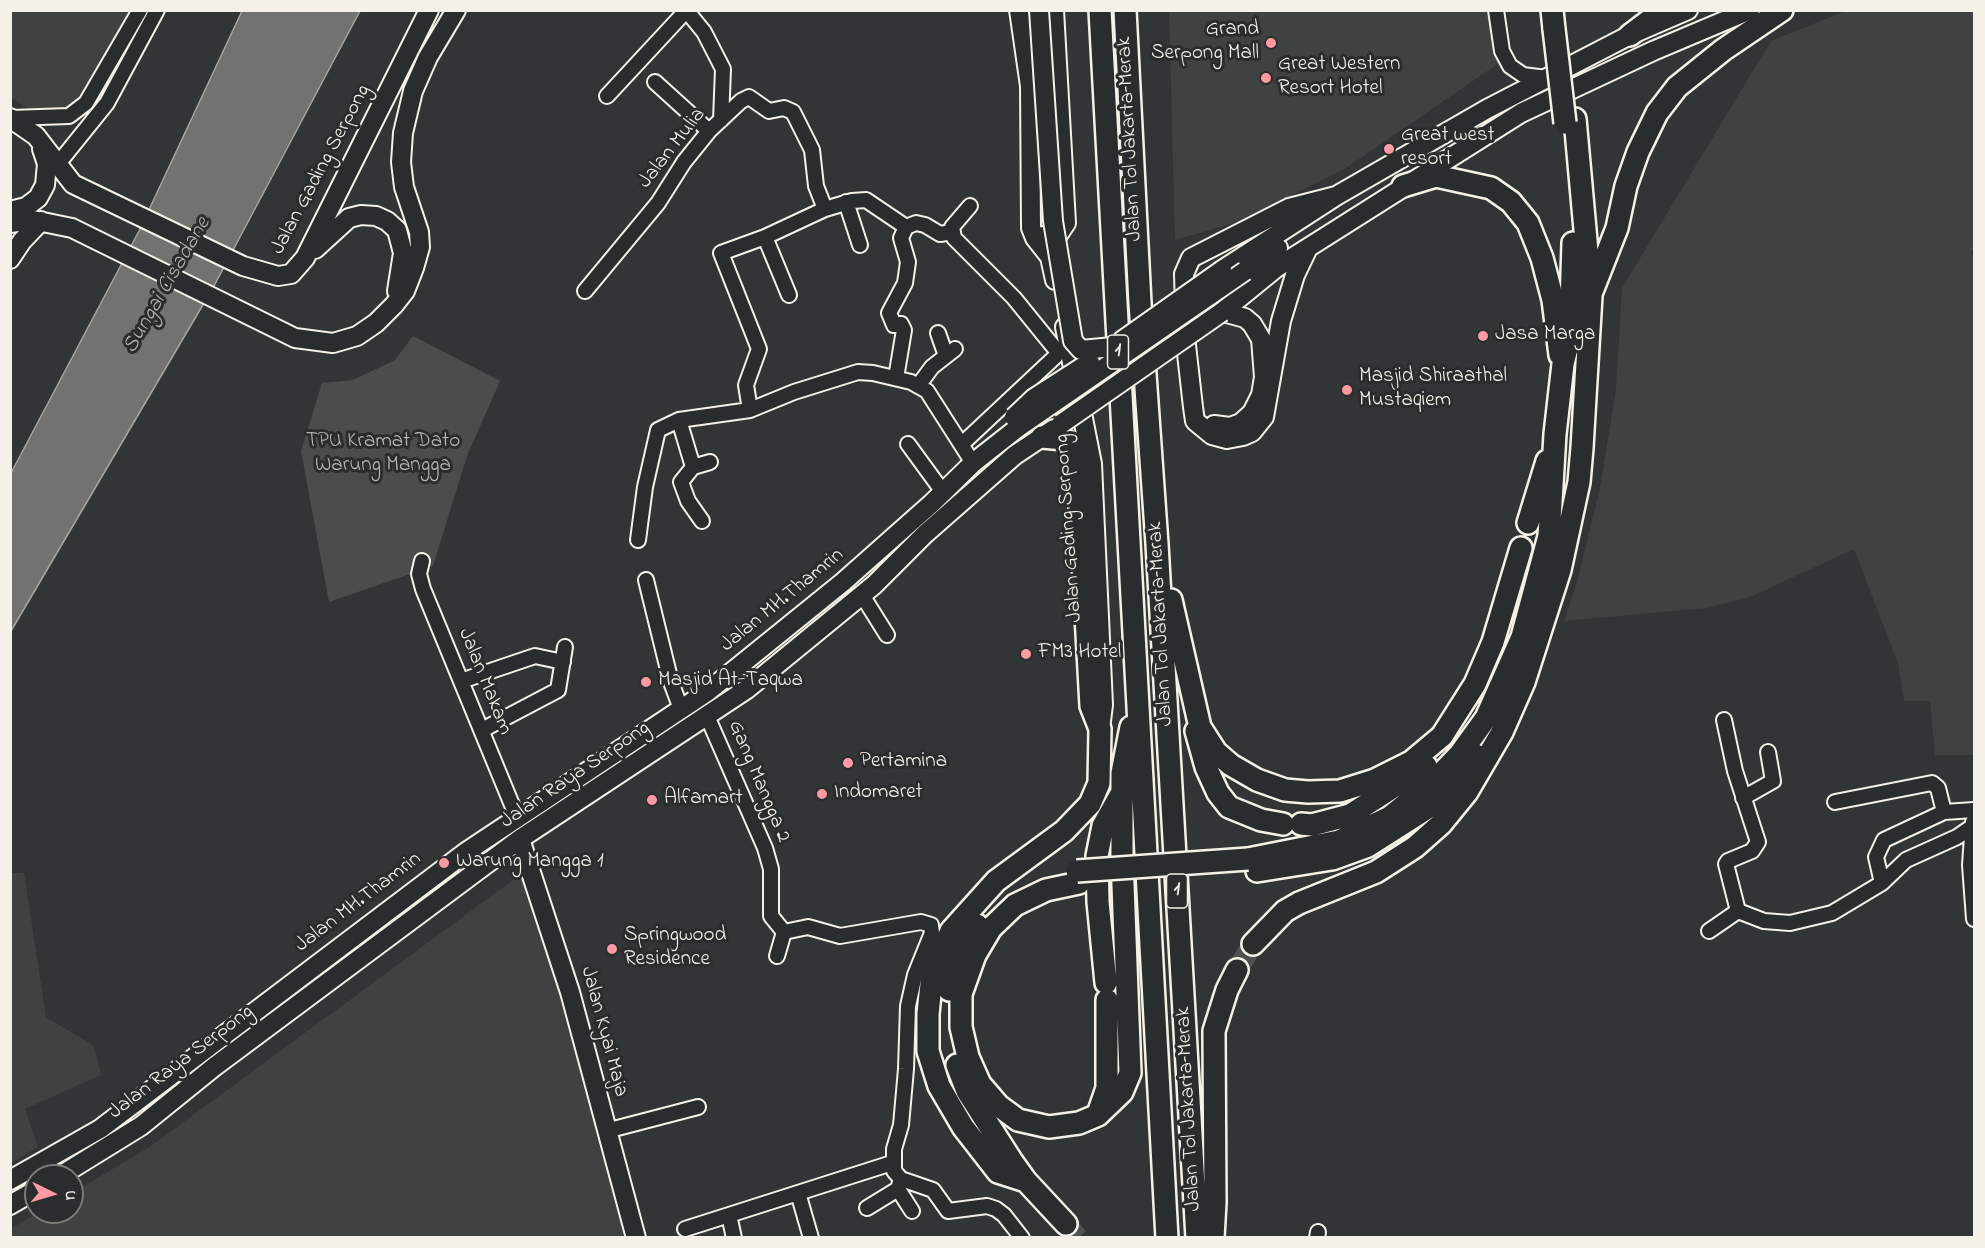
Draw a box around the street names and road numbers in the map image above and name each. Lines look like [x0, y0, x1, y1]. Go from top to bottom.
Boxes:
street label: Jalan Tol Jakarta–Merak [1113, 36, 1149, 242]
street label: Jalan Gading Serpong [267, 81, 377, 259]
street label: Jalan Mulia [634, 104, 712, 194]
road number: 1 [1108, 335, 1128, 369]
street label: Jalan Gading Serpong [1051, 433, 1089, 623]
street label: Jalan Tol Jakarta–Merak [1144, 521, 1180, 727]
street label: Jalan MH.Thamrin [716, 544, 850, 658]
street label: Jalan Makam [451, 625, 517, 739]
street label: Jalan Raya Serpong [496, 717, 656, 835]
street label: Gang Mangga 2 [721, 717, 795, 847]
street label: Jalan MH.Thamrin [291, 847, 427, 959]
road number: 1 [1166, 874, 1188, 908]
street label: Jalan Kyai Maja [573, 964, 633, 1100]
street label: Jalan Raya Serpong [105, 1000, 259, 1126]
street label: Jalan Tol Jakarta–Merak [1172, 1006, 1208, 1212]

